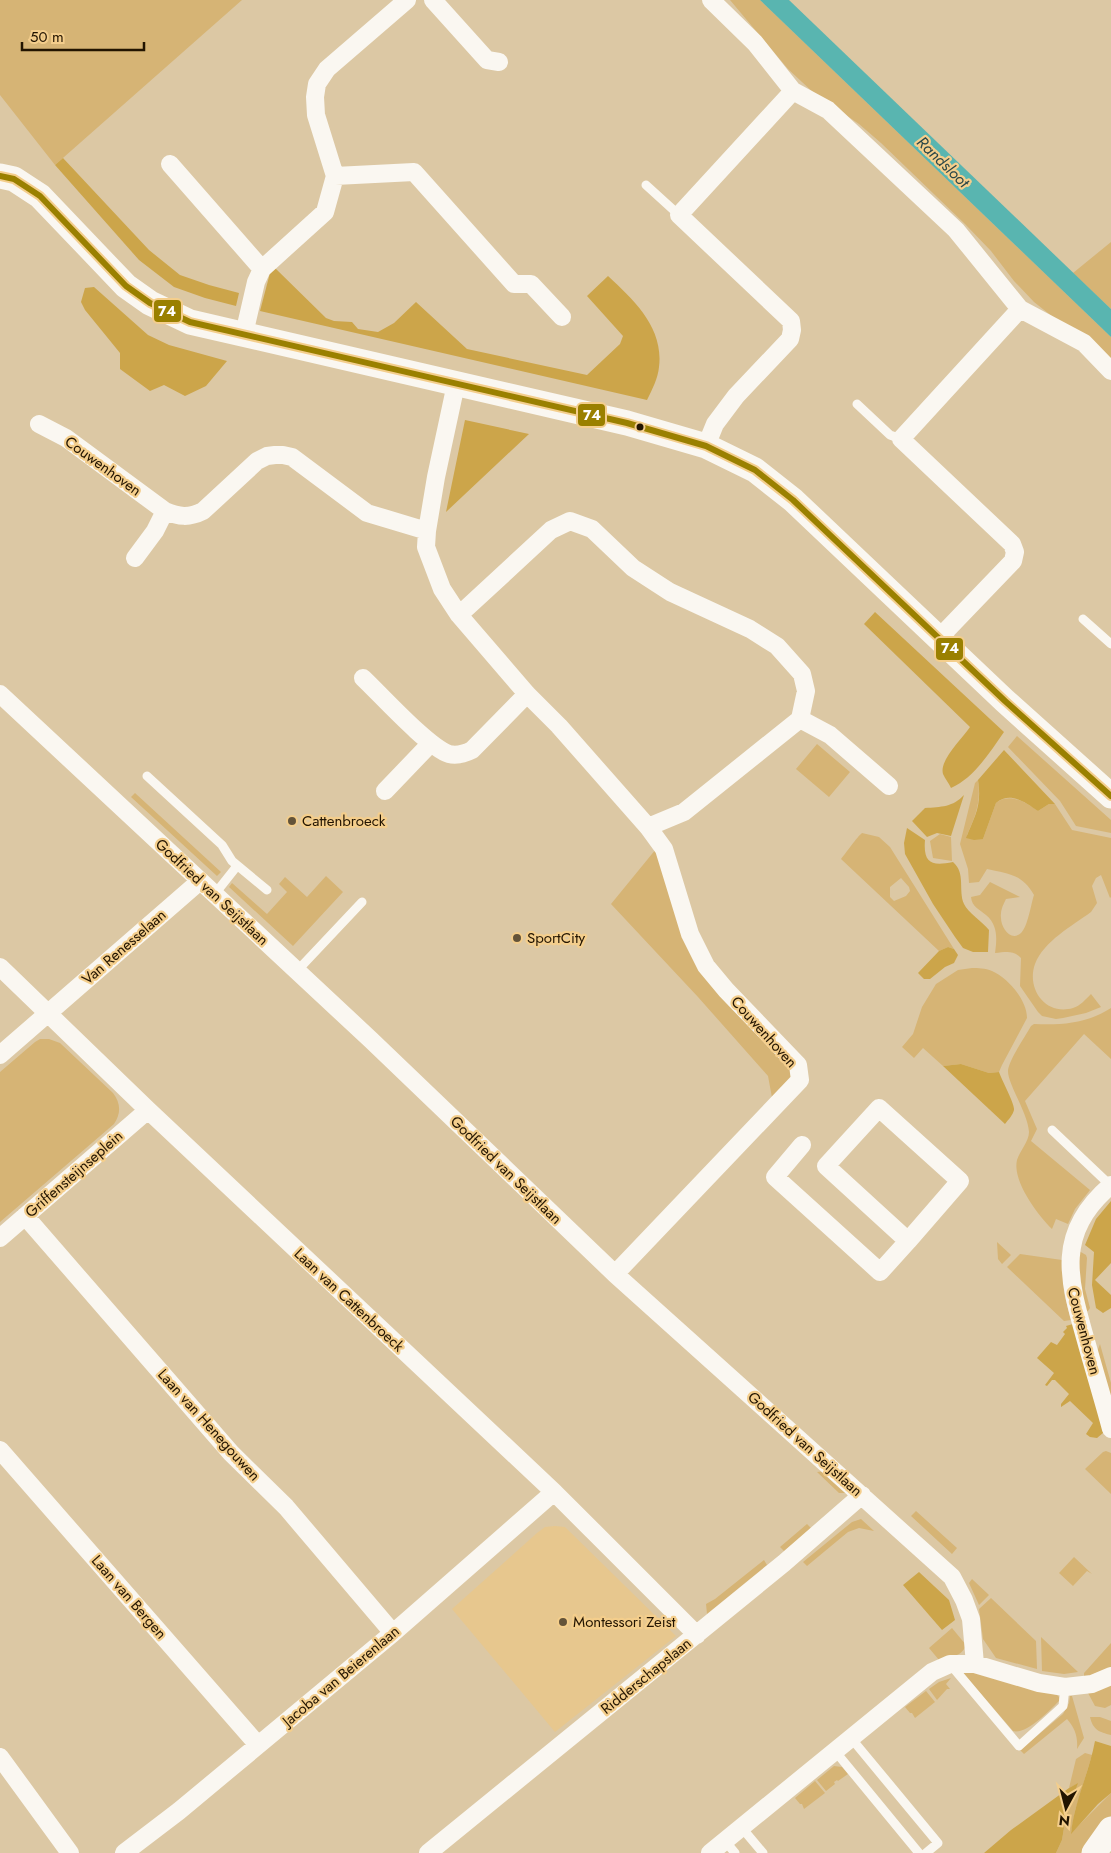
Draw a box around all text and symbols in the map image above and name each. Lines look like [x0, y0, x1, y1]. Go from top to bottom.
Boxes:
scale bar [22, 20, 145, 52]
text: 50 m [30, 26, 64, 48]
water label: Randsloot [912, 131, 975, 194]
line badge: 74 [153, 299, 182, 323]
text: 74 [158, 301, 176, 321]
line badge: 74 [577, 403, 606, 427]
text: 74 [583, 405, 601, 425]
unlabelled marker [635, 422, 645, 432]
street label: Couwenhoven [60, 431, 146, 501]
line badge: 74 [935, 637, 964, 661]
text: 74 [941, 638, 959, 658]
place label: Cattenbroeck [302, 810, 386, 832]
marker: Cattenbroeck [286, 815, 298, 827]
street label: Godfried van Seijstlaan [150, 834, 274, 950]
street label: Van Renesselaan [77, 904, 171, 990]
place label: SportCity [527, 927, 585, 949]
marker: SportCity [511, 932, 523, 944]
street label: Couwenhoven [726, 991, 802, 1073]
street label: Godfried van Seijstlaan [445, 1111, 567, 1229]
street label: Griffensteijnseplein [20, 1125, 128, 1223]
street label: Laan van Cattenbroeck [289, 1243, 409, 1357]
street label: Couwenhoven [1062, 1285, 1106, 1377]
street label: Laan van Henegouwen [153, 1364, 265, 1486]
street label: Godfried van Seijstlaan [743, 1386, 867, 1502]
street label: Laan van Bergen [86, 1550, 172, 1644]
place label: Montessori Zeist [573, 1611, 676, 1633]
marker: Montessori Zeist [557, 1616, 569, 1628]
street label: Jacoba van Beierenlaan [276, 1620, 404, 1733]
street label: Ridderschapslaan [596, 1633, 696, 1719]
north arrow [1041, 1783, 1091, 1833]
text: N [1058, 1810, 1071, 1832]

